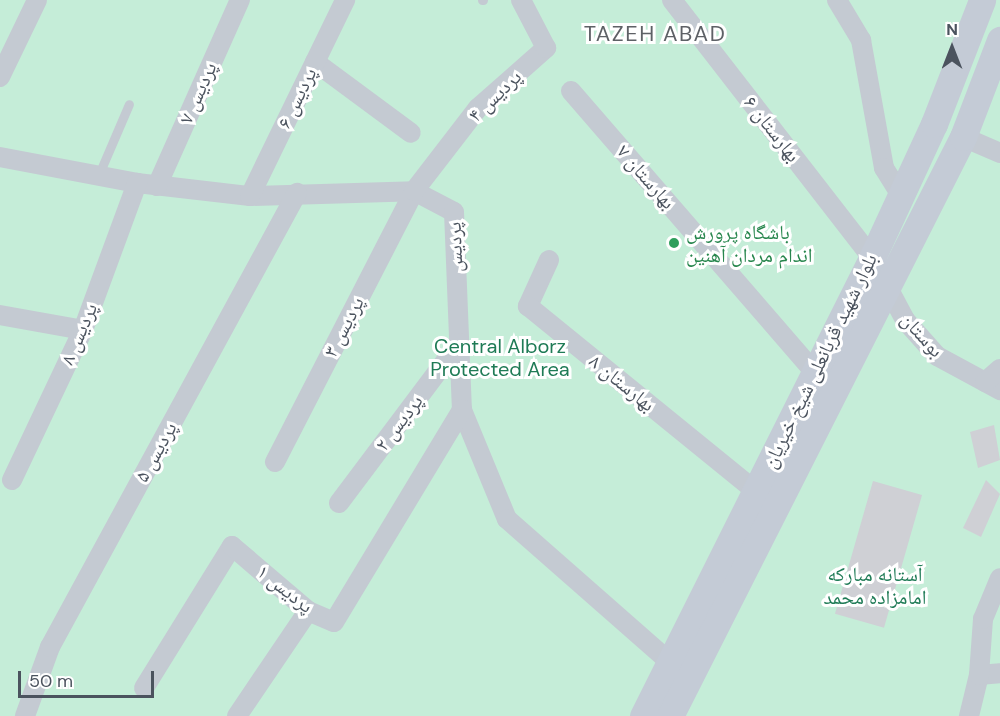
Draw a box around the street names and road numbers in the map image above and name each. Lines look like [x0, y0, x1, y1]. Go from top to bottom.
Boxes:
street label: پردیس ۷ [174, 59, 222, 127]
street label: پردیس ۶ [272, 64, 322, 132]
street label: پردیس ۴ [463, 65, 527, 127]
street label: بهارستان ۶ [739, 91, 805, 167]
street label: بهارستان ۷ [612, 140, 680, 214]
street label: پردیس [442, 221, 468, 273]
street label: بلوار شهید قربانعلی شیخ خیریان [758, 250, 882, 472]
street label: پردیس ۳ [319, 293, 369, 361]
street label: پردیس ۸ [55, 300, 103, 368]
street label: بوستان [896, 308, 948, 362]
street label: بهارستان ۸ [584, 349, 660, 417]
street label: پردیس ۲ [370, 390, 428, 456]
street label: پردیس ۵ [130, 418, 182, 486]
street label: پردیس ۱ [252, 560, 318, 618]

